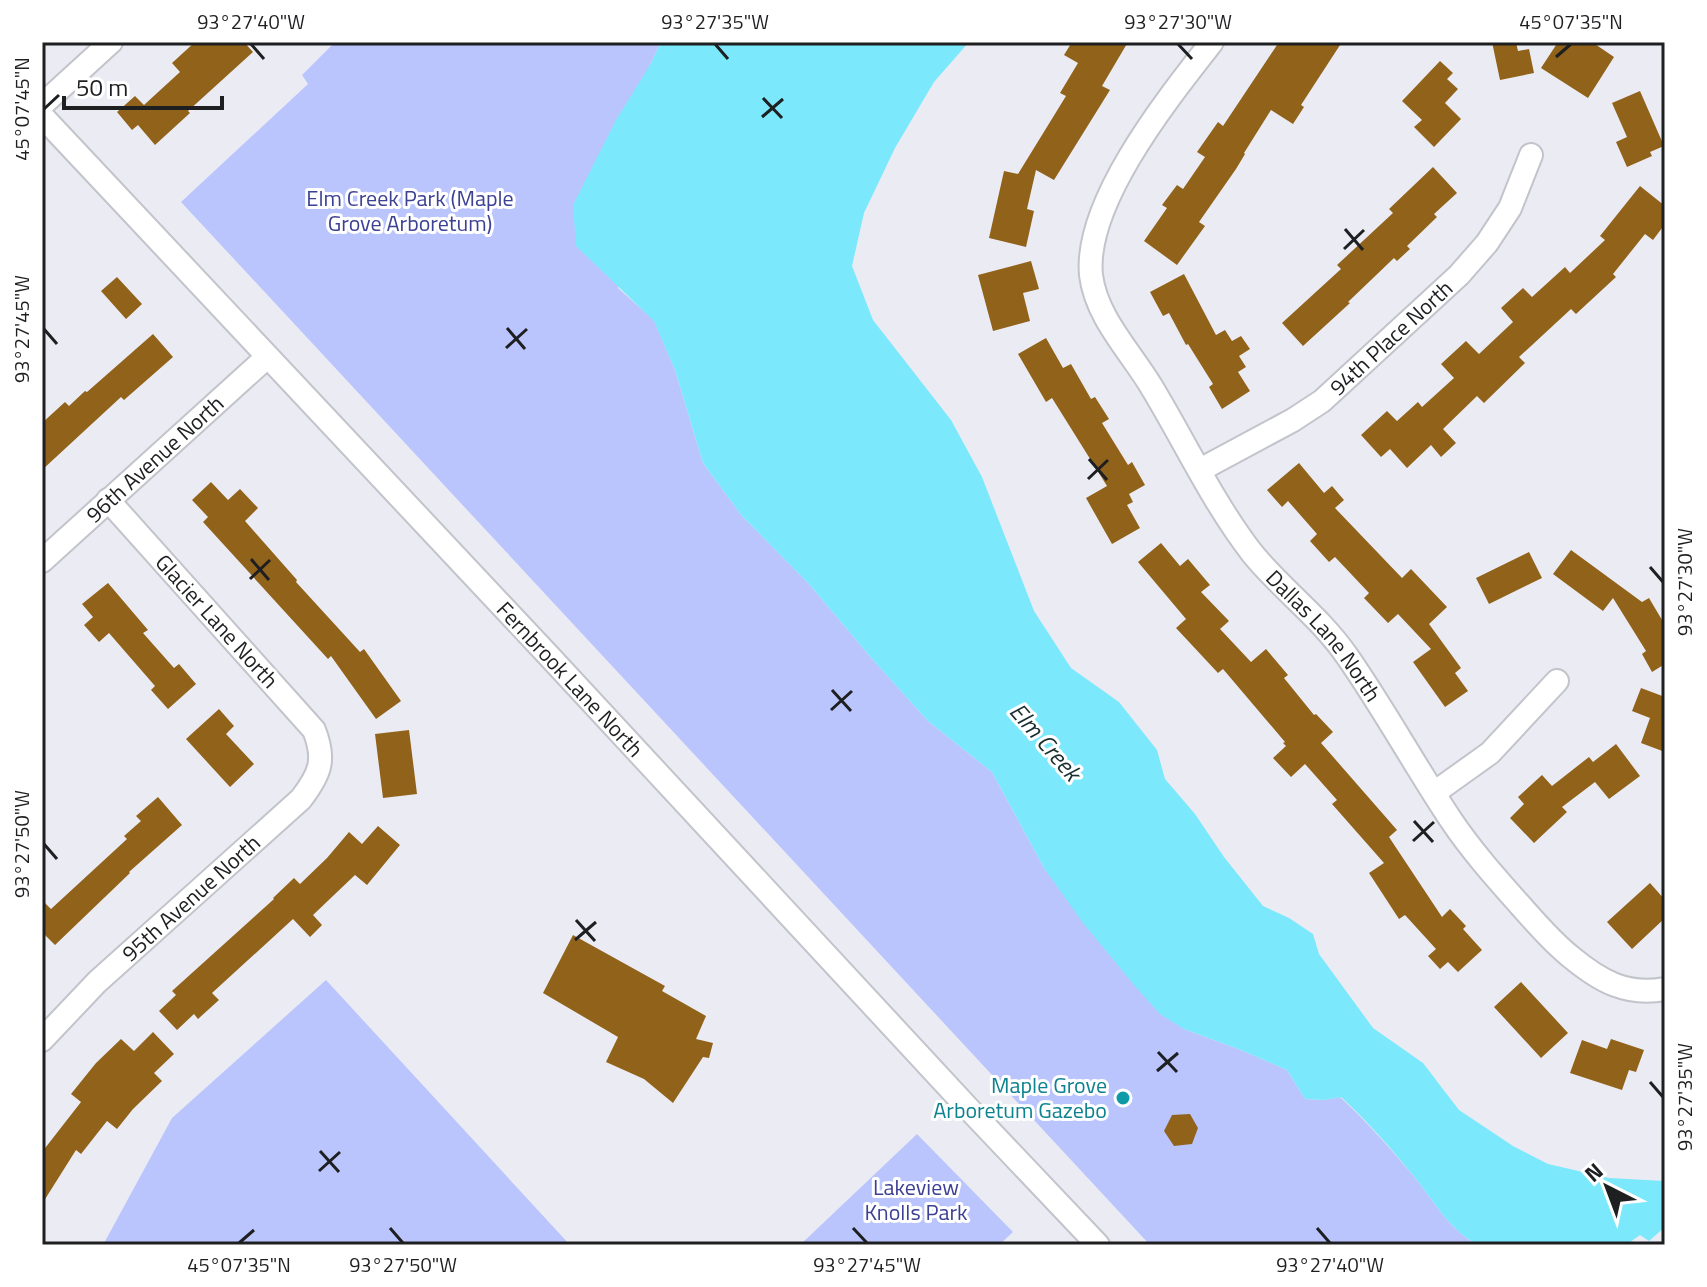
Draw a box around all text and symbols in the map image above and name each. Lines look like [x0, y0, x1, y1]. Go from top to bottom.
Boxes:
text: 93°27'40"W [197, 6, 305, 37]
text: 93°27'35"W [661, 6, 769, 37]
text: 93°27'30"W [1124, 6, 1232, 37]
text: 45°07'35"N [1519, 6, 1623, 37]
text: 45°07'45"N [6, 57, 37, 161]
scale bar [64, 60, 222, 110]
text: 50 m [76, 69, 128, 105]
park label: Elm Creek Park (Maple Grove Arboretum) [306, 181, 514, 240]
street label: 94th Place North [1322, 272, 1460, 403]
text: 93°27'45"W [6, 275, 37, 383]
street label: 96th Avenue North [78, 387, 231, 531]
text: 93°27'30"W [1669, 528, 1700, 636]
street label: Glacier Lane North [147, 546, 287, 696]
street label: Dallas Lane North [1258, 562, 1390, 708]
street label: Fernbrook Lane North [489, 593, 652, 765]
water label: Elm Creek [1002, 694, 1092, 791]
text: 93°27'50"W [6, 790, 37, 898]
street label: 95th Avenue North [114, 826, 268, 969]
text: 93°27'35"W [1669, 1043, 1700, 1151]
place label: Maple Grove Arboretum Gazebo [933, 1068, 1107, 1127]
marker: Maple Grove Arboretum Gazebo [1114, 1089, 1132, 1107]
north arrow [1567, 1147, 1647, 1227]
text: N [1577, 1154, 1611, 1190]
park label: Lakeview Knolls Park [864, 1170, 968, 1229]
text: 45°07'35"N [187, 1249, 291, 1280]
text: 93°27'50"W [349, 1249, 457, 1280]
text: 93°27'45"W [813, 1249, 921, 1280]
text: 93°27'40"W [1276, 1249, 1384, 1280]

